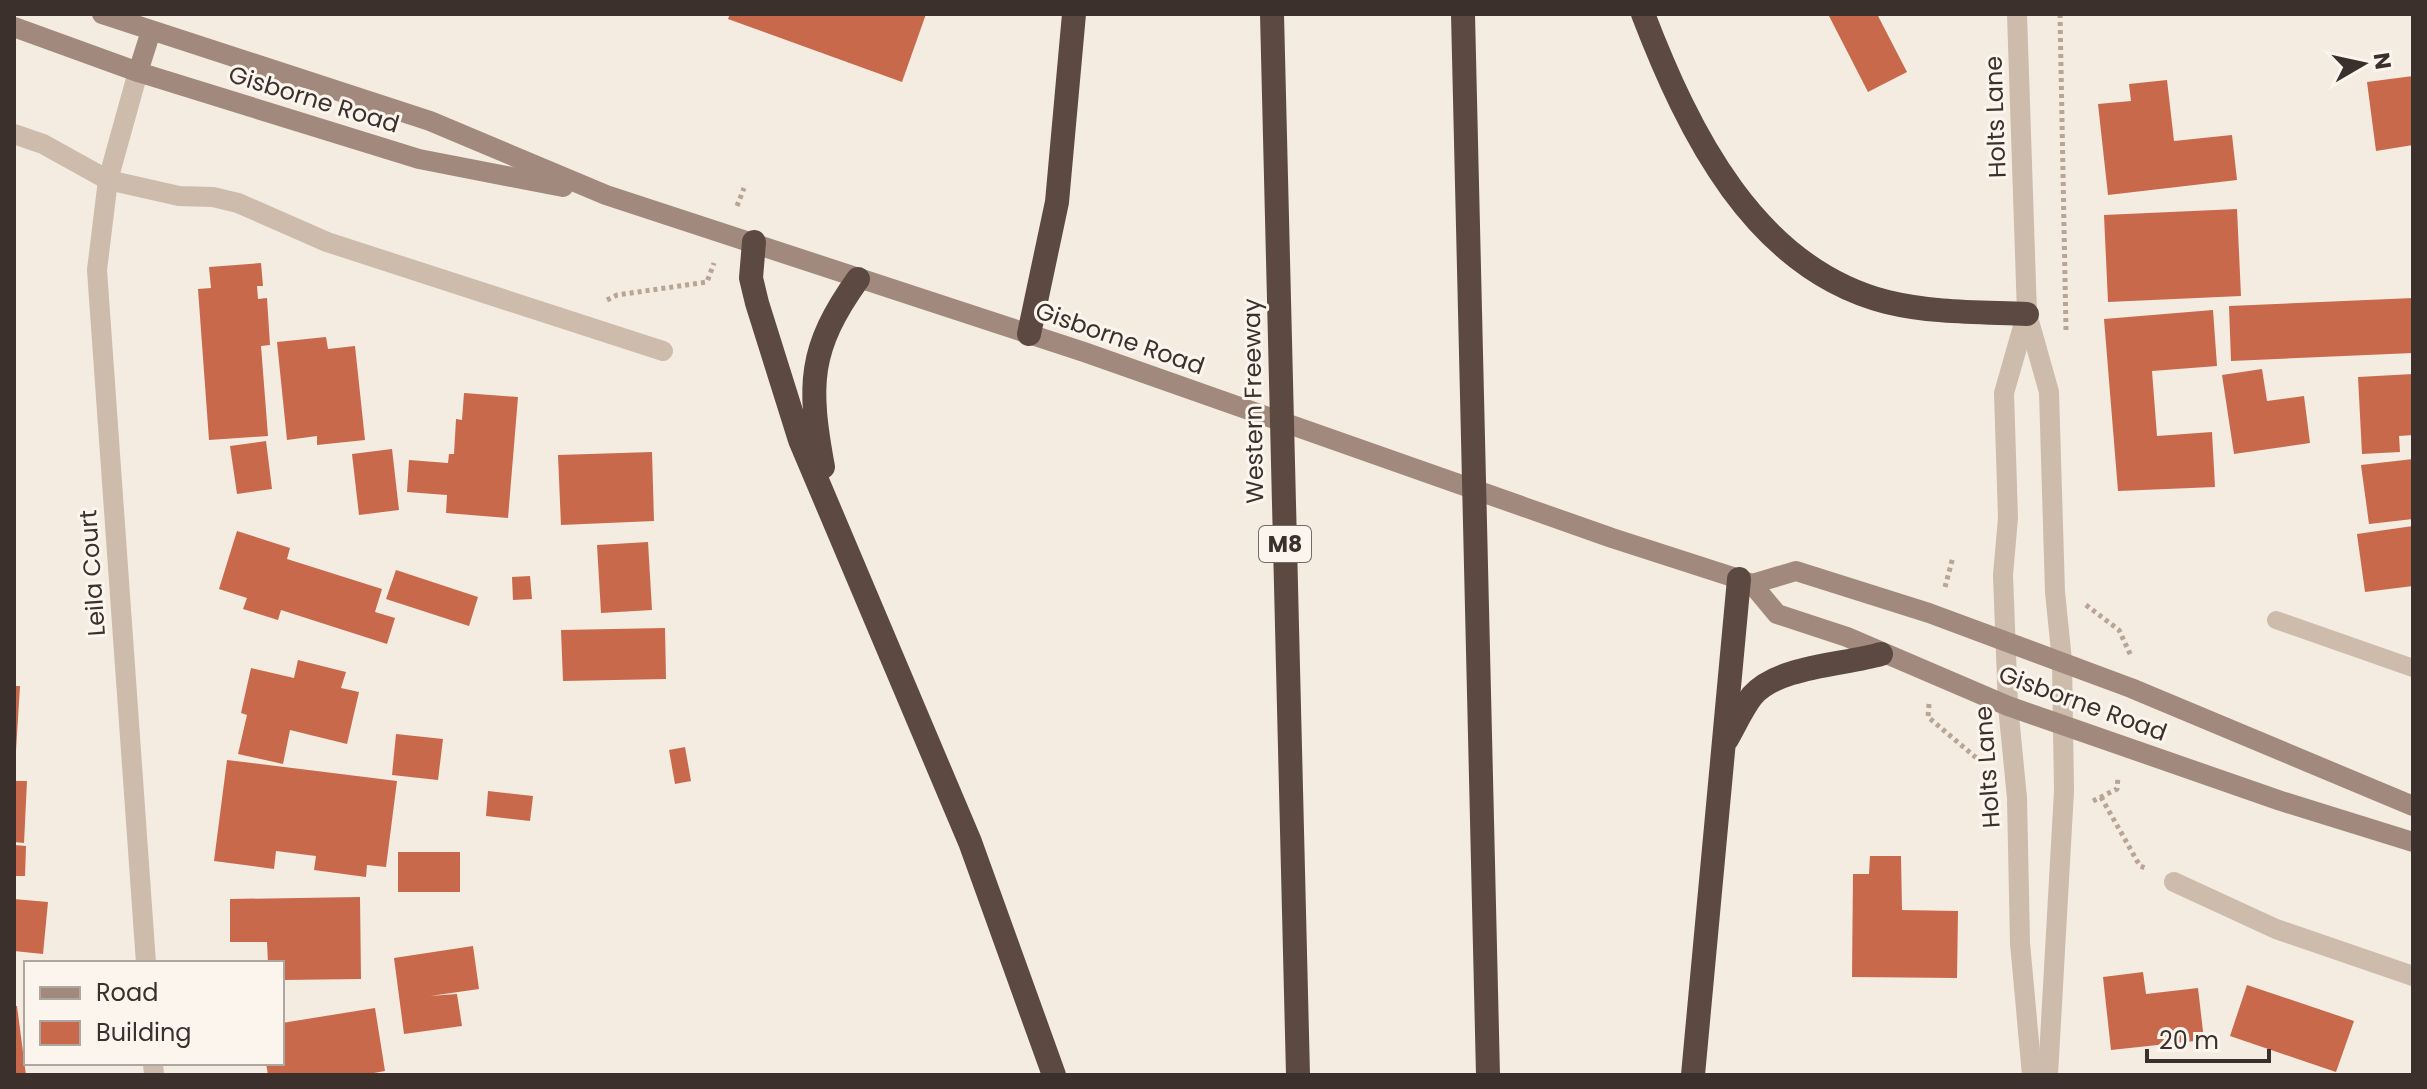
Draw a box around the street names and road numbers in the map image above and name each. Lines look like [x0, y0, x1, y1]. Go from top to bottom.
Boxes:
street label: Holts Lane [1976, 55, 2014, 179]
street label: Gisborne Road [225, 57, 403, 141]
street label: Gisborne Road [1031, 294, 1209, 382]
street label: Western Freeway [1235, 298, 1271, 504]
street label: Leila Court [71, 509, 113, 637]
road number: M8 [1259, 526, 1311, 562]
street label: Gisborne Road [1994, 657, 2172, 749]
street label: Holts Lane [1966, 705, 2008, 829]

